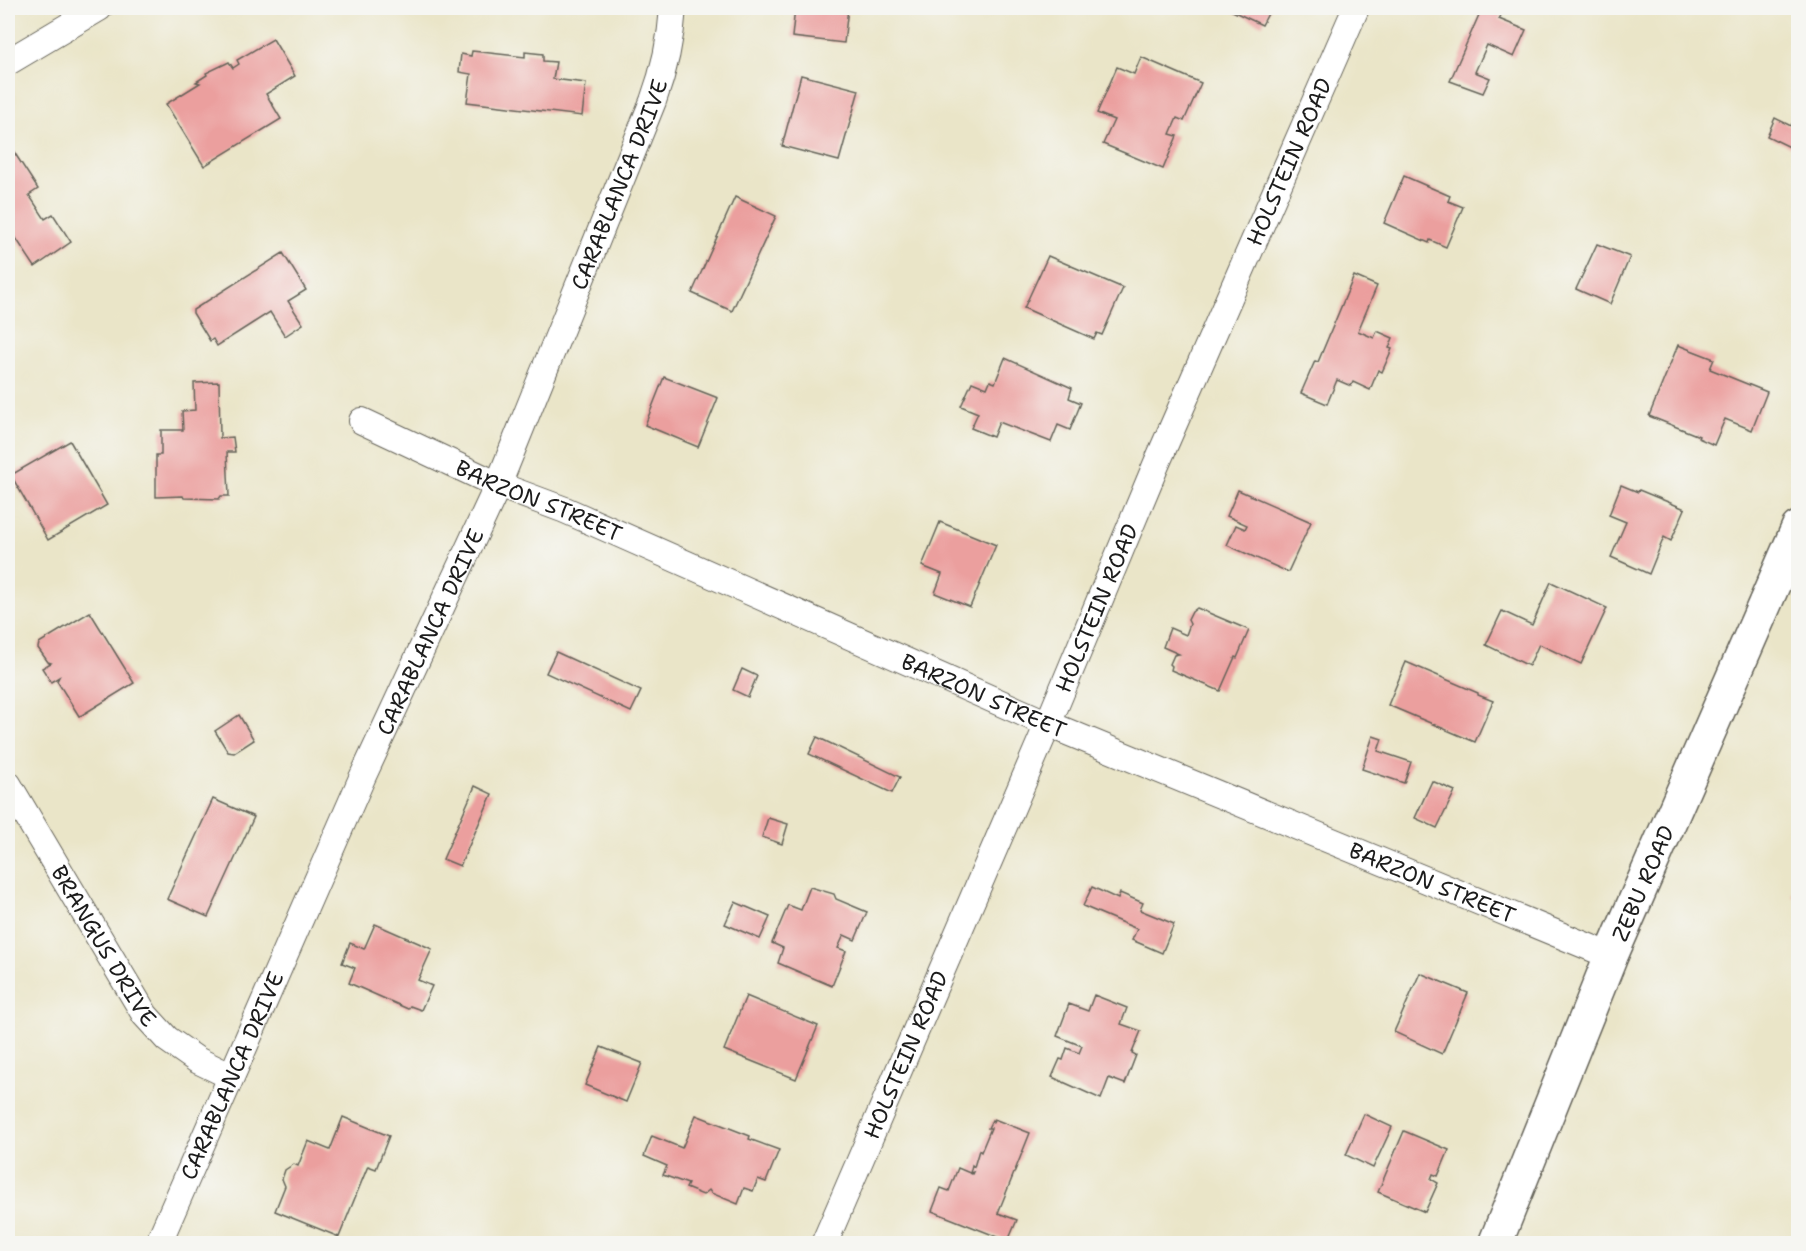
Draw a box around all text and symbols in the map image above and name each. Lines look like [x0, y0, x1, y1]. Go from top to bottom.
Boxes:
street label: HOLSTEIN ROAD [1239, 73, 1338, 250]
street label: CARABLANCA DRIVE [564, 75, 674, 294]
street label: BARZON STREET [451, 453, 627, 548]
street label: HOLSTEIN ROAD [1048, 519, 1144, 697]
street label: CARABLANCA DRIVE [370, 524, 490, 740]
street label: BARZON STREET [897, 646, 1071, 745]
street label: ZEBU ROAD [1605, 821, 1681, 946]
street label: BARZON STREET [1345, 835, 1521, 930]
street label: BRANGUS DRIVE [45, 860, 163, 1033]
street label: HOLSTEIN ROAD [857, 966, 954, 1143]
street label: CARABLANCA DRIVE [173, 967, 290, 1184]

